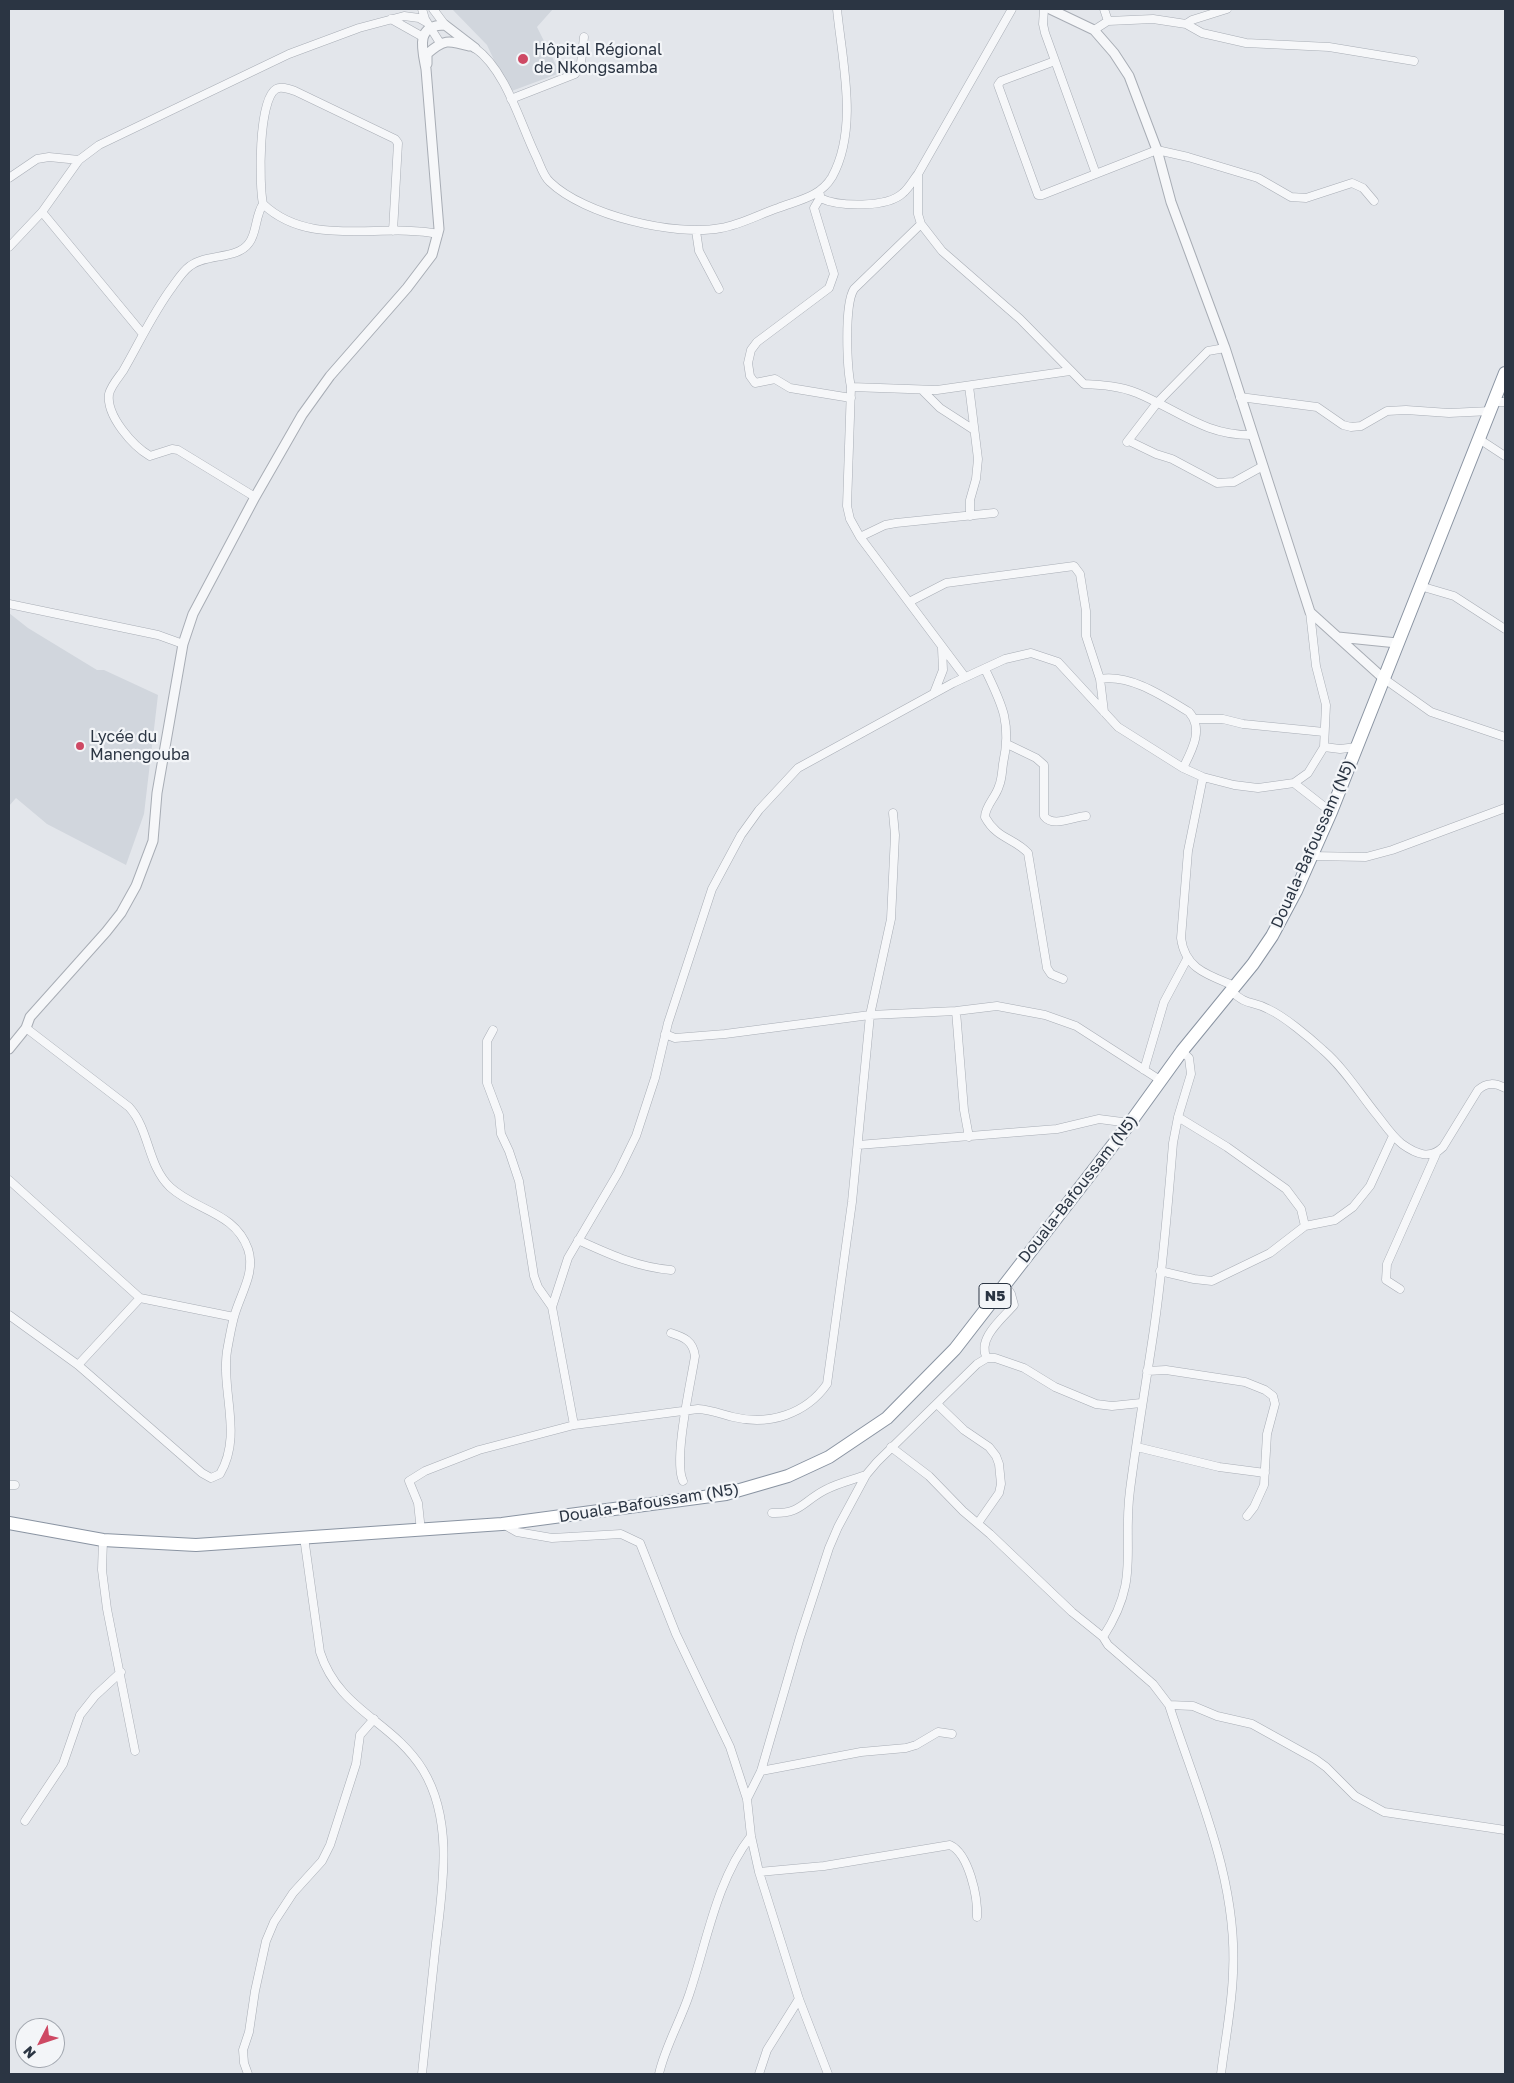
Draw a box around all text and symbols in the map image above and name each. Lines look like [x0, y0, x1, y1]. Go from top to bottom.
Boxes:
place label: Hôpital Régional de Nkongsamba [534, 40, 662, 78]
marker: Hôpital Régional de Nkongsamba [516, 52, 530, 66]
place label: Lycée du Manengouba [90, 727, 190, 765]
marker: Lycée du Manengouba [74, 740, 86, 752]
street label: Douala-Bafoussam (N5) [1267, 757, 1359, 931]
street label: Douala-Bafoussam (N5) [1014, 1111, 1142, 1267]
road number: N5 [979, 1284, 1011, 1308]
street label: Douala-Bafoussam (N5) [558, 1479, 740, 1527]
north arrow [15, 2018, 65, 2068]
text: N [19, 2043, 39, 2062]

